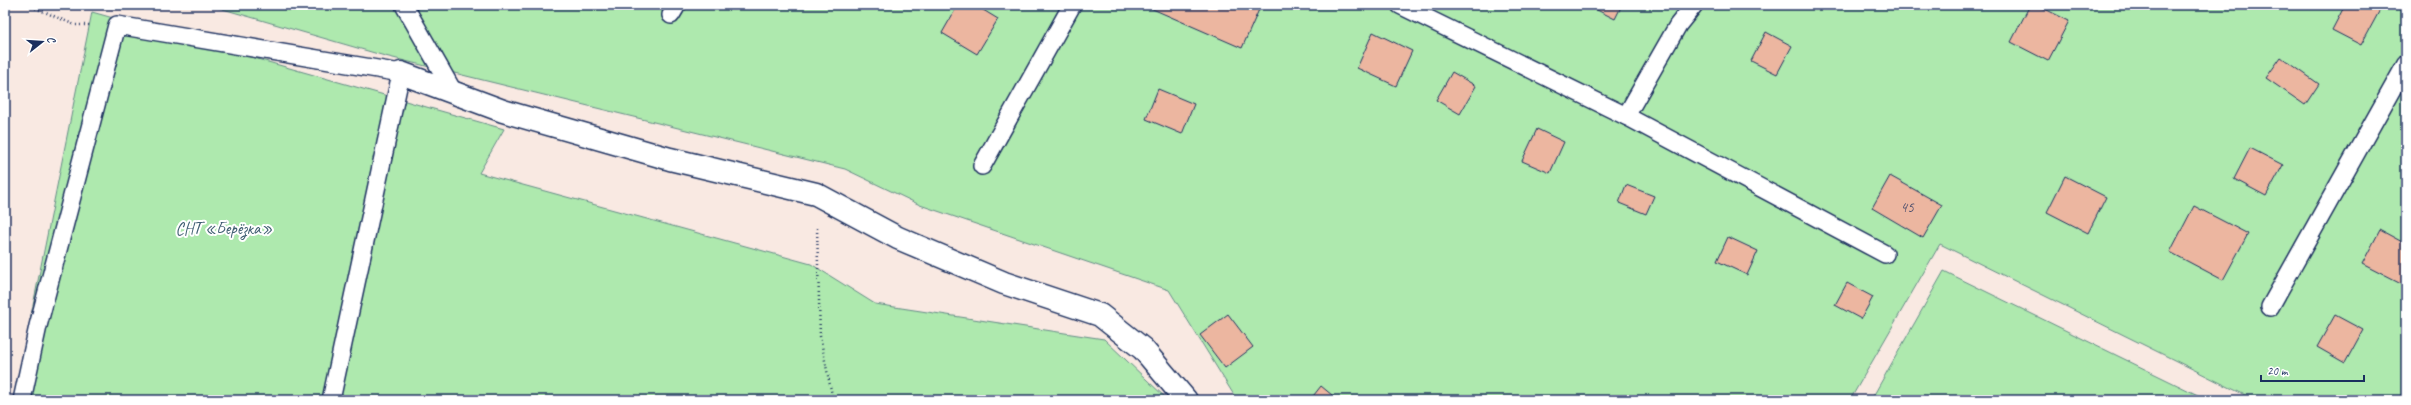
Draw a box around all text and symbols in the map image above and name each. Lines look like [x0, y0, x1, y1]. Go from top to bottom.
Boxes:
north arrow [22, 22, 62, 62]
text: С [44, 34, 60, 45]
house number: 45 [1900, 198, 1915, 217]
park label: СНТ «Берёзка» [175, 218, 273, 240]
scale bar [2261, 357, 2364, 383]
text: 20 m [2267, 363, 2289, 379]

